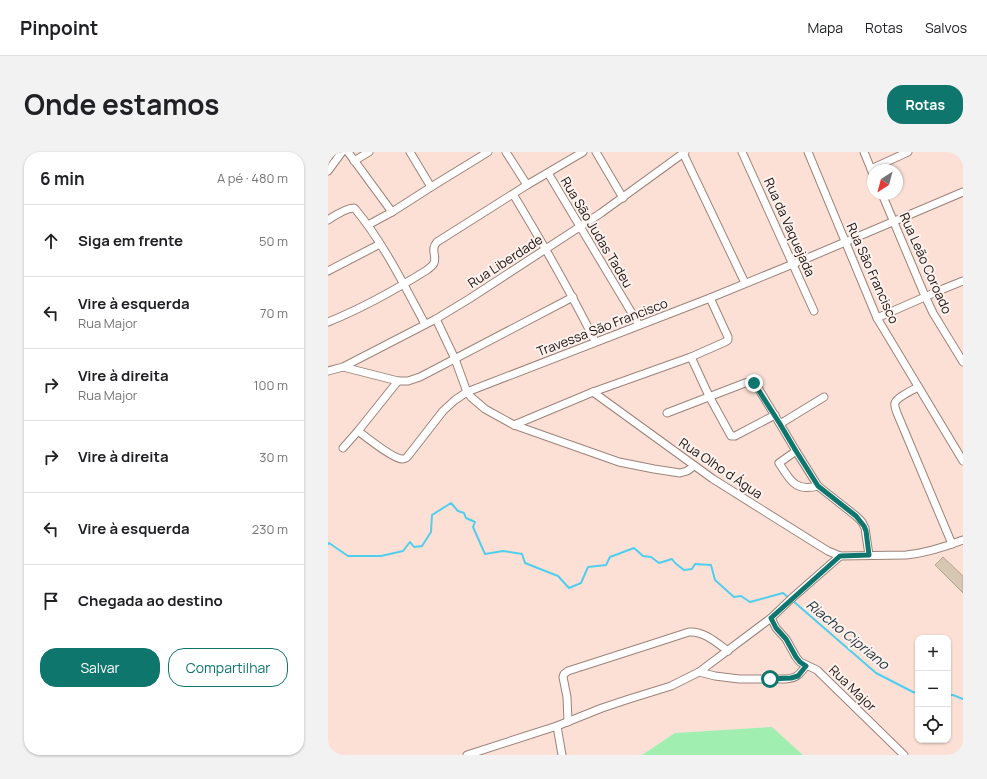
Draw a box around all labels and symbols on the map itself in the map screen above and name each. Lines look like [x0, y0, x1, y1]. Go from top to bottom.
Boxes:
north arrow [867, 164, 903, 200]
street label: Rua São Judas Tadeu [557, 173, 637, 291]
street label: Rua da Vaquejada [760, 175, 820, 279]
street label: Rua Leão Coroado [896, 209, 957, 317]
street label: Rua São Francisco [843, 220, 903, 327]
street label: Rua Liberdade [464, 230, 546, 292]
street label: Travessa São Francisco [534, 294, 670, 360]
route end [745, 374, 763, 392]
street label: Rua Olho d Água [676, 433, 766, 503]
water label: Riacho Cipriano [803, 595, 894, 674]
street label: Rua Major [825, 661, 881, 715]
route start [761, 670, 779, 688]

